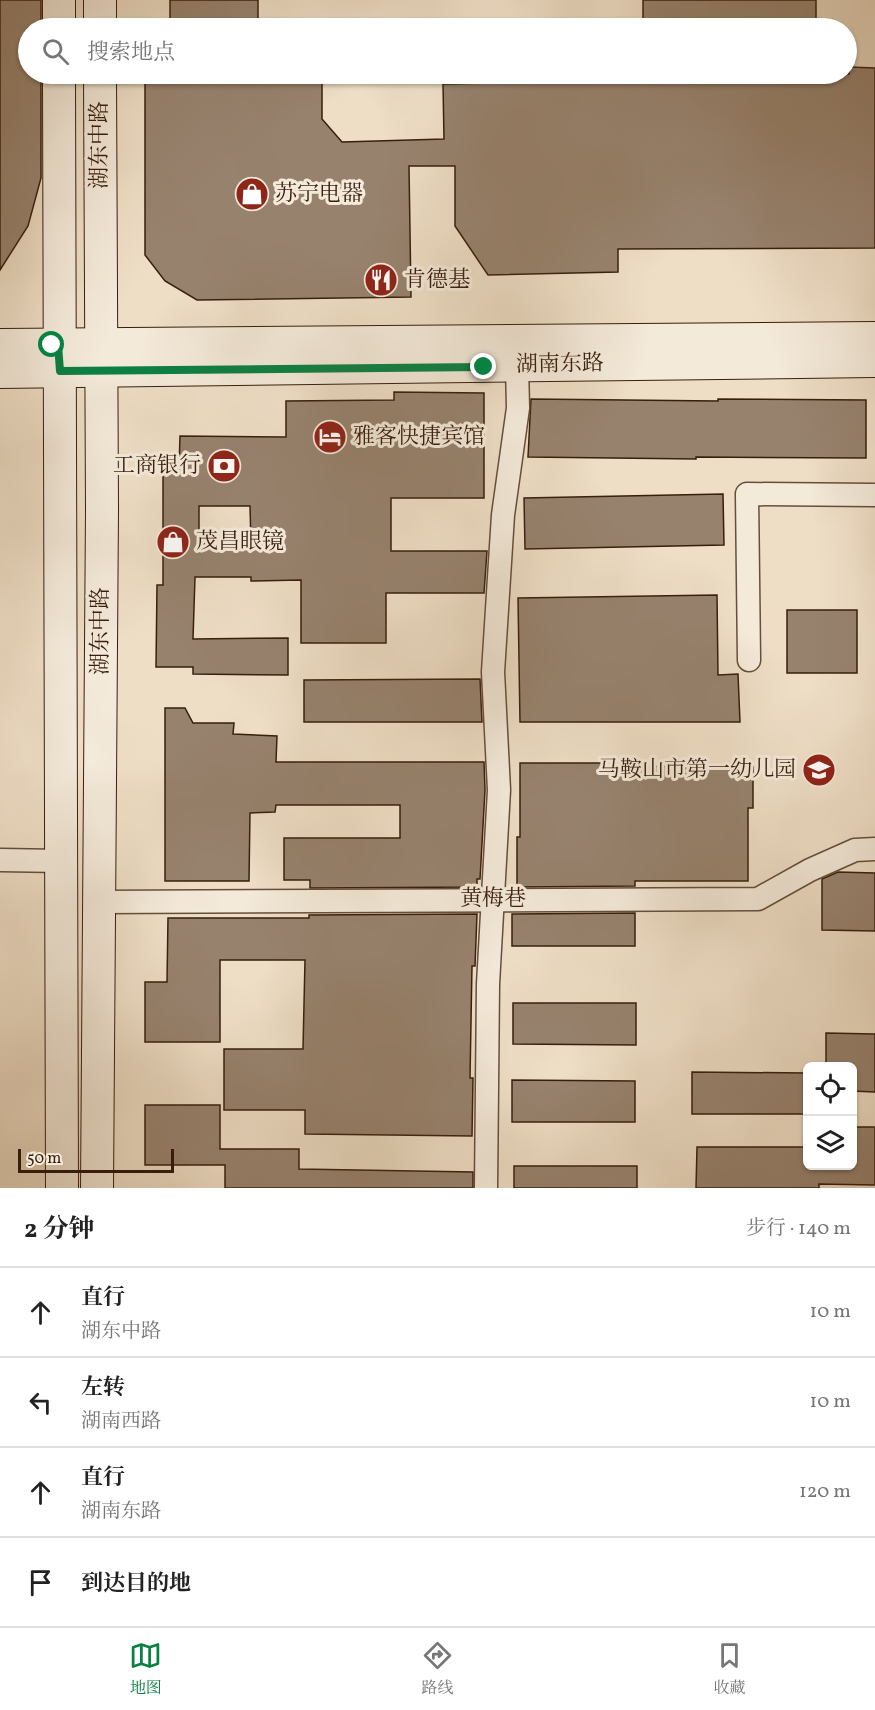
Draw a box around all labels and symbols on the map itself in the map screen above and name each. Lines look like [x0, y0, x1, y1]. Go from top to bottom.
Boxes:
street label: 湖东中路 [85, 101, 116, 189]
shop icon: 苏宁电器 [234, 176, 270, 212]
place label: 苏宁电器 [275, 179, 363, 210]
restaurant icon: 肯德基 [363, 262, 399, 298]
place label: 肯德基 [404, 265, 470, 296]
route start [38, 331, 64, 357]
street label: 湖南东路 [516, 349, 604, 381]
route end [470, 353, 496, 379]
hotel icon: 雅客快捷宾馆 [312, 419, 348, 455]
place label: 雅客快捷宾馆 [353, 422, 485, 453]
bank icon: 工商银行 [206, 448, 242, 484]
place label: 工商银行 [113, 451, 201, 482]
shop icon: 茂昌眼镜 [155, 524, 191, 560]
place label: 茂昌眼镜 [196, 527, 284, 558]
street label: 湖东中路 [86, 587, 117, 675]
school or university icon: 马鞍山市第一幼儿园 [801, 752, 837, 788]
place label: 马鞍山市第一幼儿园 [598, 755, 796, 786]
street label: 黄梅巷 [460, 884, 526, 915]
scale bar [18, 1146, 174, 1174]

